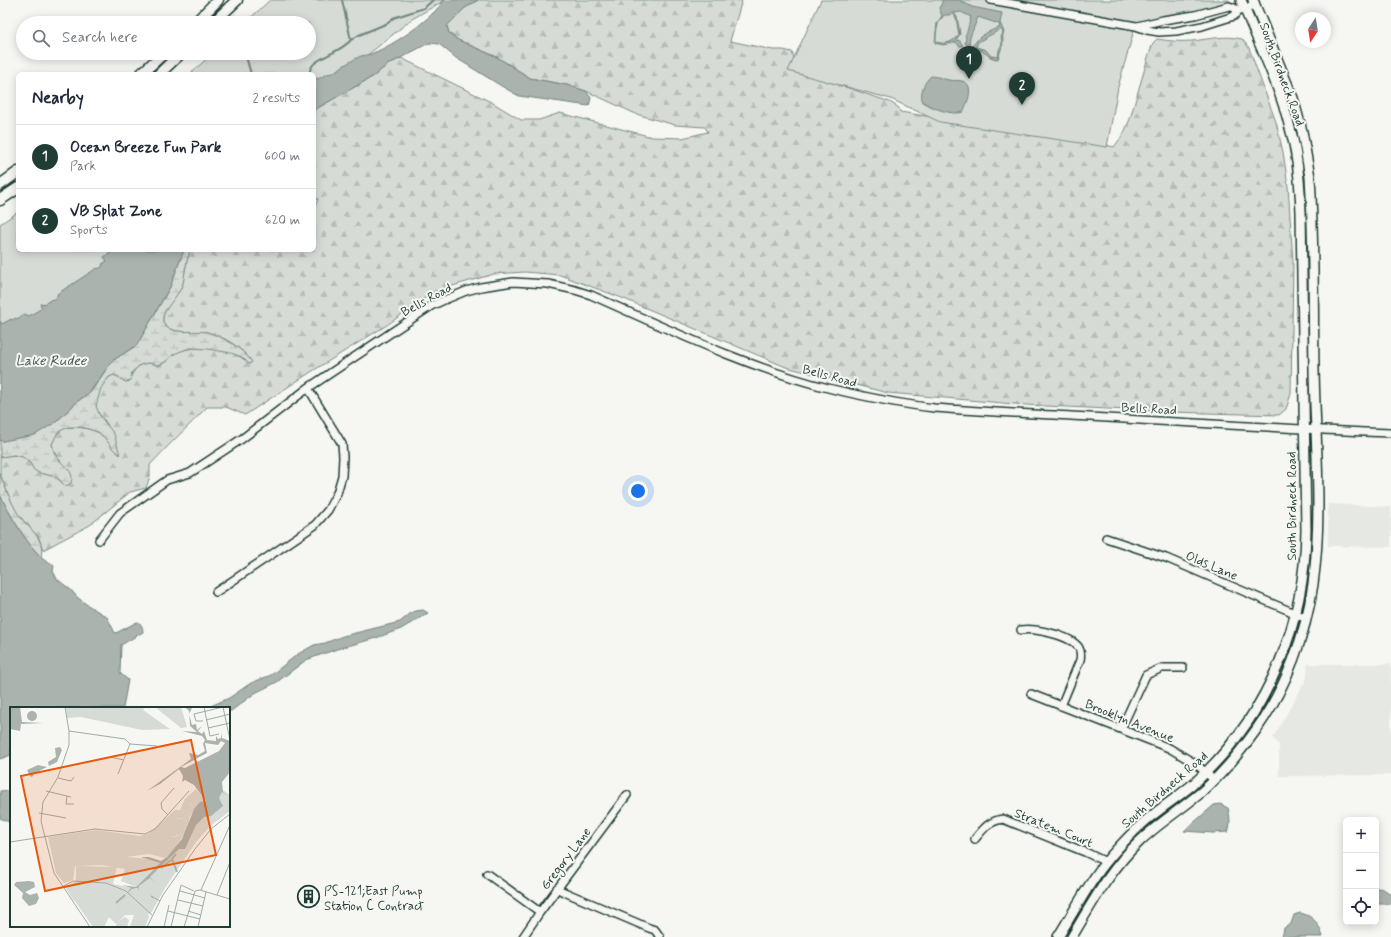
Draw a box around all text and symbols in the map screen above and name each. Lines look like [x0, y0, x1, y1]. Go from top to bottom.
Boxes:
north arrow [1295, 12, 1331, 48]
search box [16, 16, 316, 60]
street label: South Birdneck Road [1255, 20, 1308, 129]
icon: search [30, 27, 52, 49]
text: Search here [62, 28, 138, 48]
pin: 1 [956, 46, 982, 79]
pin: 2 [1009, 72, 1035, 105]
text: Nearby [32, 87, 84, 109]
text: 2 results [253, 90, 300, 107]
text: Ocean Breeze Fun Park [70, 138, 221, 158]
text: 1 [42, 148, 48, 165]
text: 600 m [264, 148, 300, 165]
text: Park [70, 158, 96, 175]
text: VB Splat Zone [70, 202, 162, 222]
text: 2 [42, 212, 48, 229]
text: 620 m [265, 212, 300, 229]
text: Sports [70, 222, 108, 239]
street label: Bells Road [398, 279, 455, 321]
water label: Lake Rudee [16, 352, 87, 370]
street label: Bells Road [801, 361, 859, 392]
street label: Bells Road [1121, 400, 1177, 419]
street label: South Birdneck Road [1284, 451, 1301, 561]
your location [628, 481, 648, 501]
street label: Olds Lane [1183, 548, 1240, 585]
street label: Brooklyn Avenue [1082, 696, 1177, 747]
inset map [10, 707, 230, 927]
street label: South Birdneck Road [1118, 748, 1212, 832]
street label: Stratem Court [1012, 805, 1095, 852]
map controls [1343, 817, 1379, 925]
button: + [1343, 817, 1379, 853]
street label: Gregory Lane [537, 824, 596, 894]
button: − [1343, 853, 1379, 889]
place label: PS-121;East Pump Station C Contract [324, 883, 424, 915]
building icon: PS-121;East Pump Station C Contract [296, 884, 322, 910]
button: locate [1343, 889, 1379, 925]

